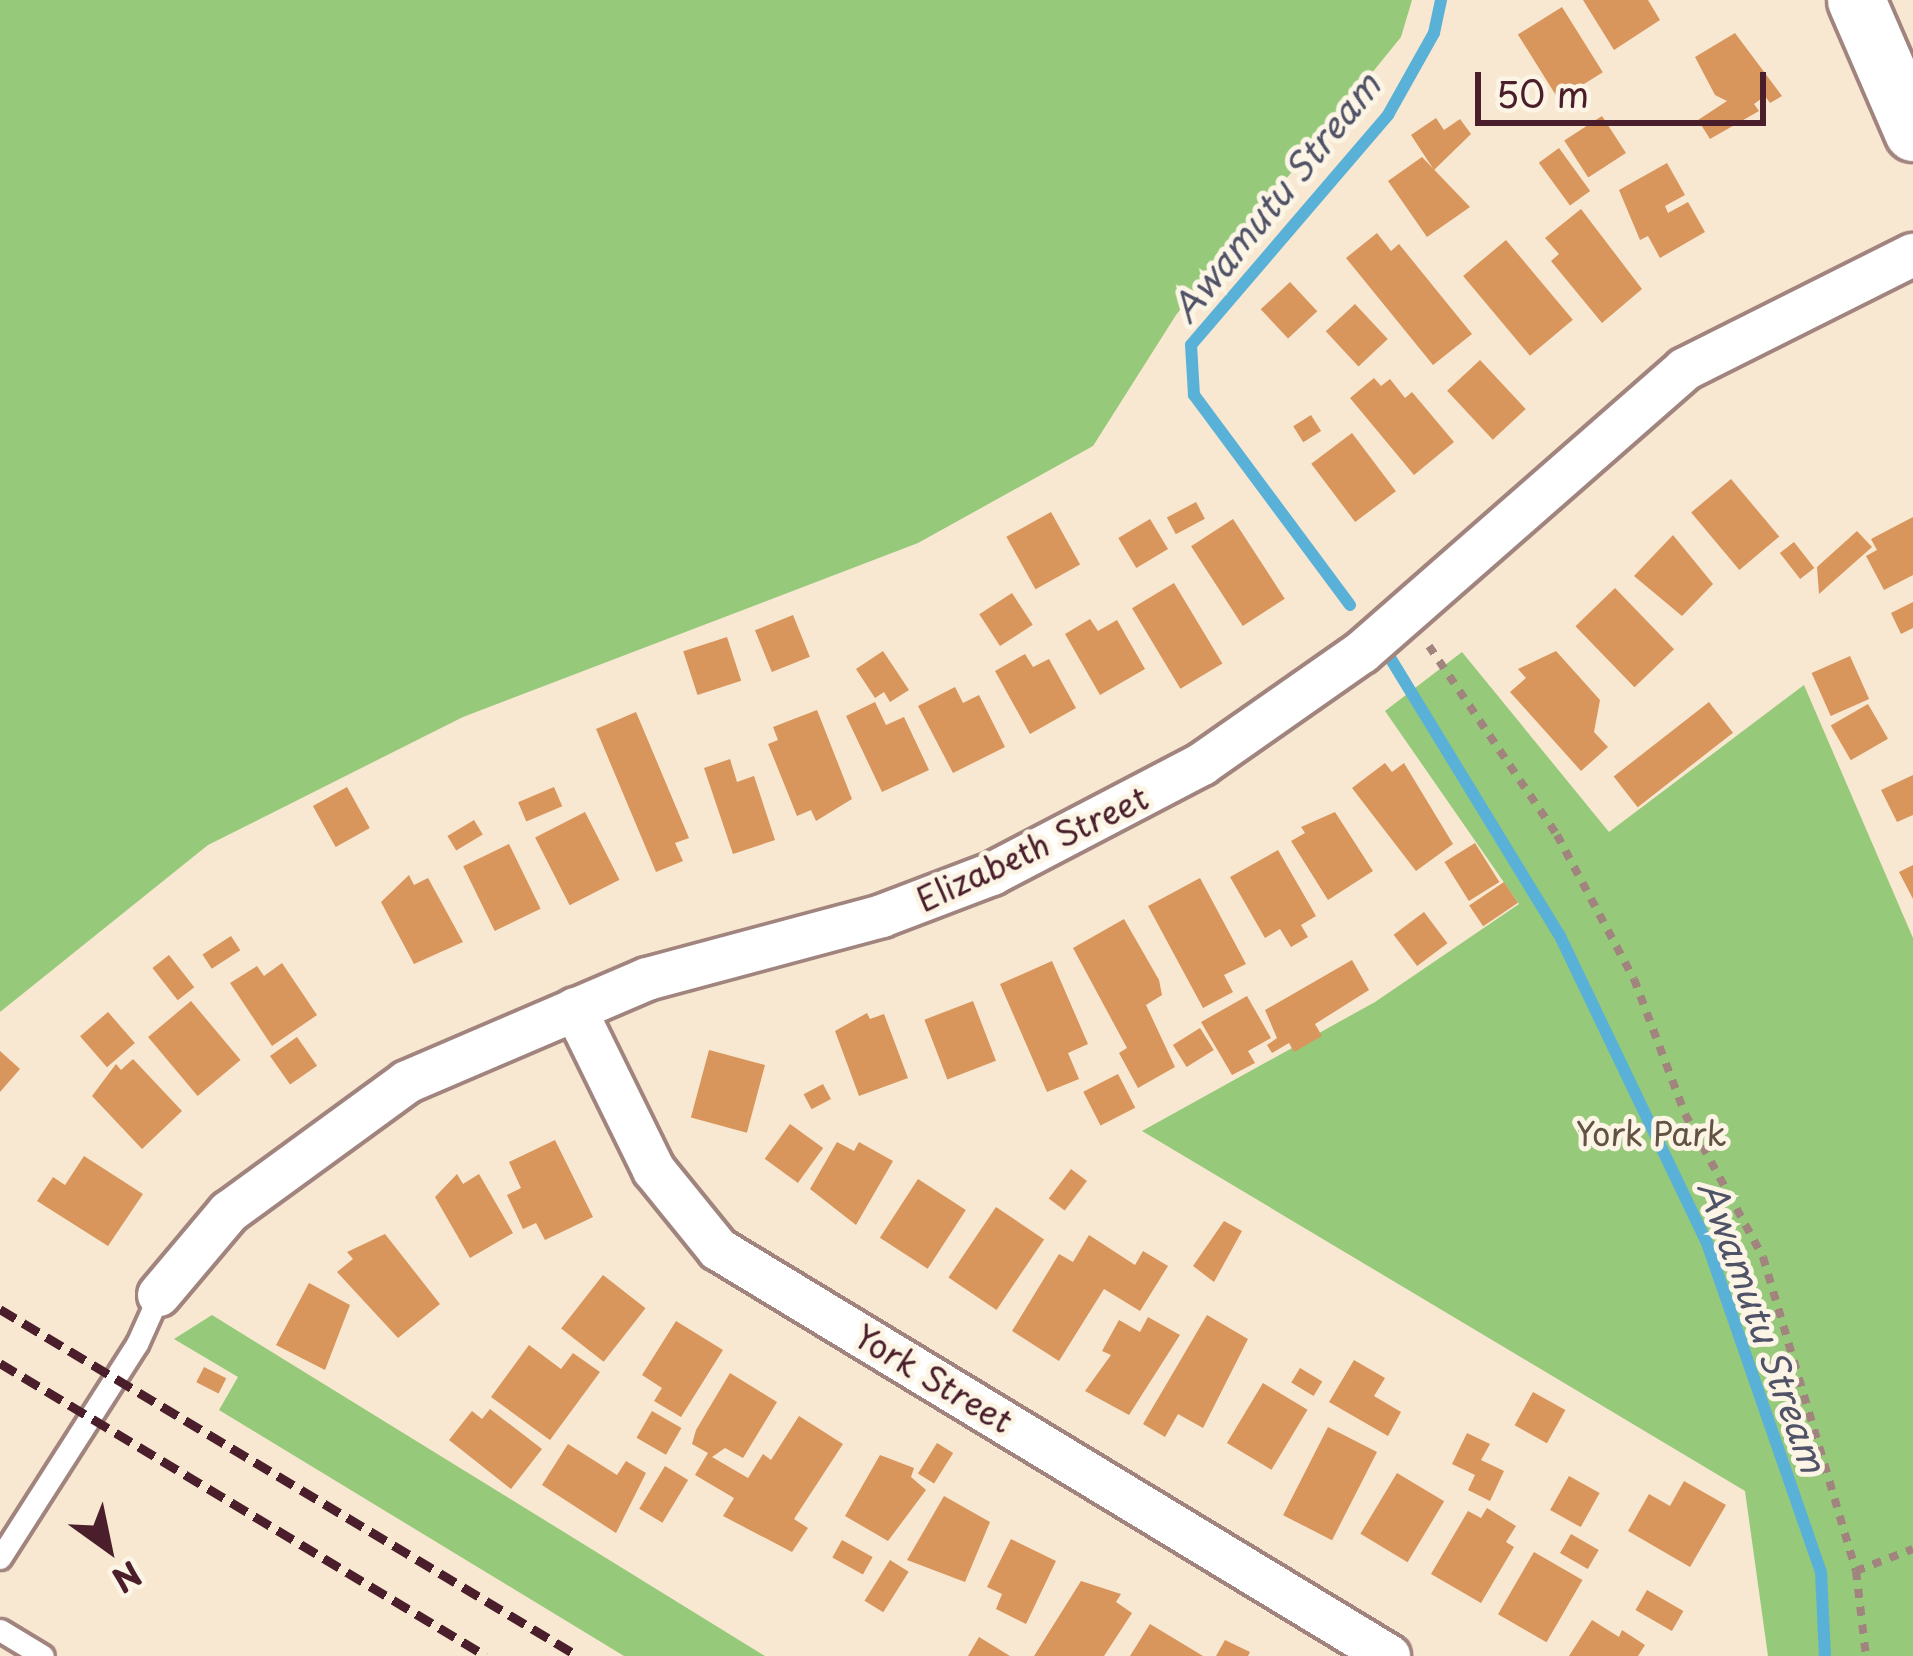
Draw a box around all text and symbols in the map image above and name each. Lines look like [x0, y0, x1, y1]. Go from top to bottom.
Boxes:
scale bar [1481, 48, 1772, 122]
water label: Awamutu Stream [1161, 64, 1389, 330]
text: 50 m [1496, 66, 1589, 120]
street label: Elizabeth Street [909, 776, 1155, 920]
park label: York Park [1574, 1113, 1728, 1153]
water label: Awamutu Stream [1690, 1174, 1836, 1478]
street label: York Street [848, 1315, 1020, 1441]
north arrow [48, 1488, 168, 1608]
text: N [103, 1550, 152, 1606]

